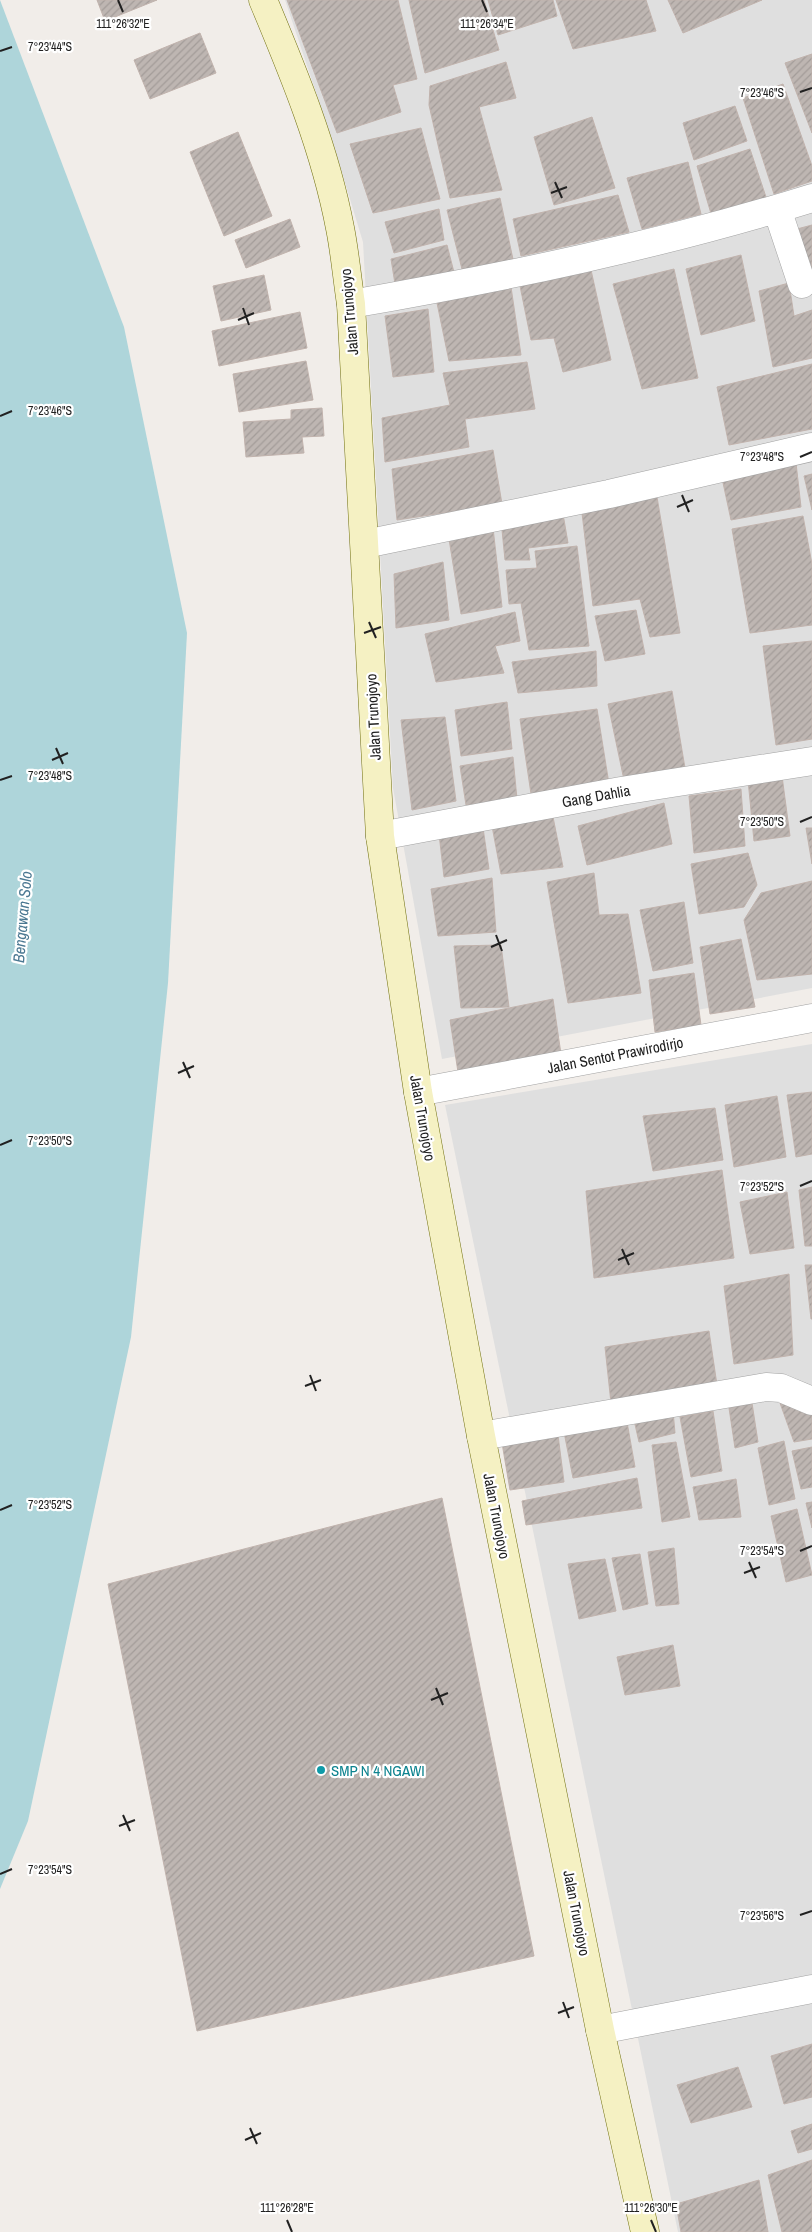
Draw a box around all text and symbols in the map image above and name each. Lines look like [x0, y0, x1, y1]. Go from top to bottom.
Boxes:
text: 111°26'32"E [96, 16, 150, 32]
text: 111°26'34"E [460, 16, 514, 32]
text: 7°23'44"S [28, 39, 72, 55]
text: 7°23'46"S [740, 85, 784, 101]
street label: Jalan Trunojoyo [335, 268, 363, 356]
text: 7°23'46"S [28, 403, 72, 419]
text: 7°23'48"S [740, 449, 784, 465]
street label: Jalan Trunojoyo [360, 673, 386, 761]
text: 7°23'48"S [28, 768, 72, 784]
street label: Gang Dahlia [560, 780, 632, 812]
text: 7°23'50"S [740, 814, 784, 830]
water label: Bengawan Solo [7, 870, 37, 964]
street label: Jalan Sentot Prawirodirjo [545, 1031, 685, 1078]
street label: Jalan Trunojoyo [405, 1073, 441, 1163]
text: 7°23'50"S [28, 1133, 72, 1149]
text: 7°23'52"S [740, 1179, 784, 1195]
street label: Jalan Trunojoyo [478, 1471, 516, 1561]
text: 7°23'52"S [28, 1497, 72, 1513]
text: 7°23'54"S [740, 1543, 784, 1559]
place label: SMP N 4 NGAWI [331, 1760, 425, 1781]
marker: SMP N 4 NGAWI [315, 1764, 327, 1776]
text: 7°23'54"S [28, 1862, 72, 1878]
street label: Jalan Trunojoyo [558, 1868, 596, 1958]
text: 7°23'56"S [740, 1908, 784, 1924]
text: 111°26'28"E [260, 2200, 314, 2216]
text: 111°26'30"E [624, 2200, 678, 2216]

